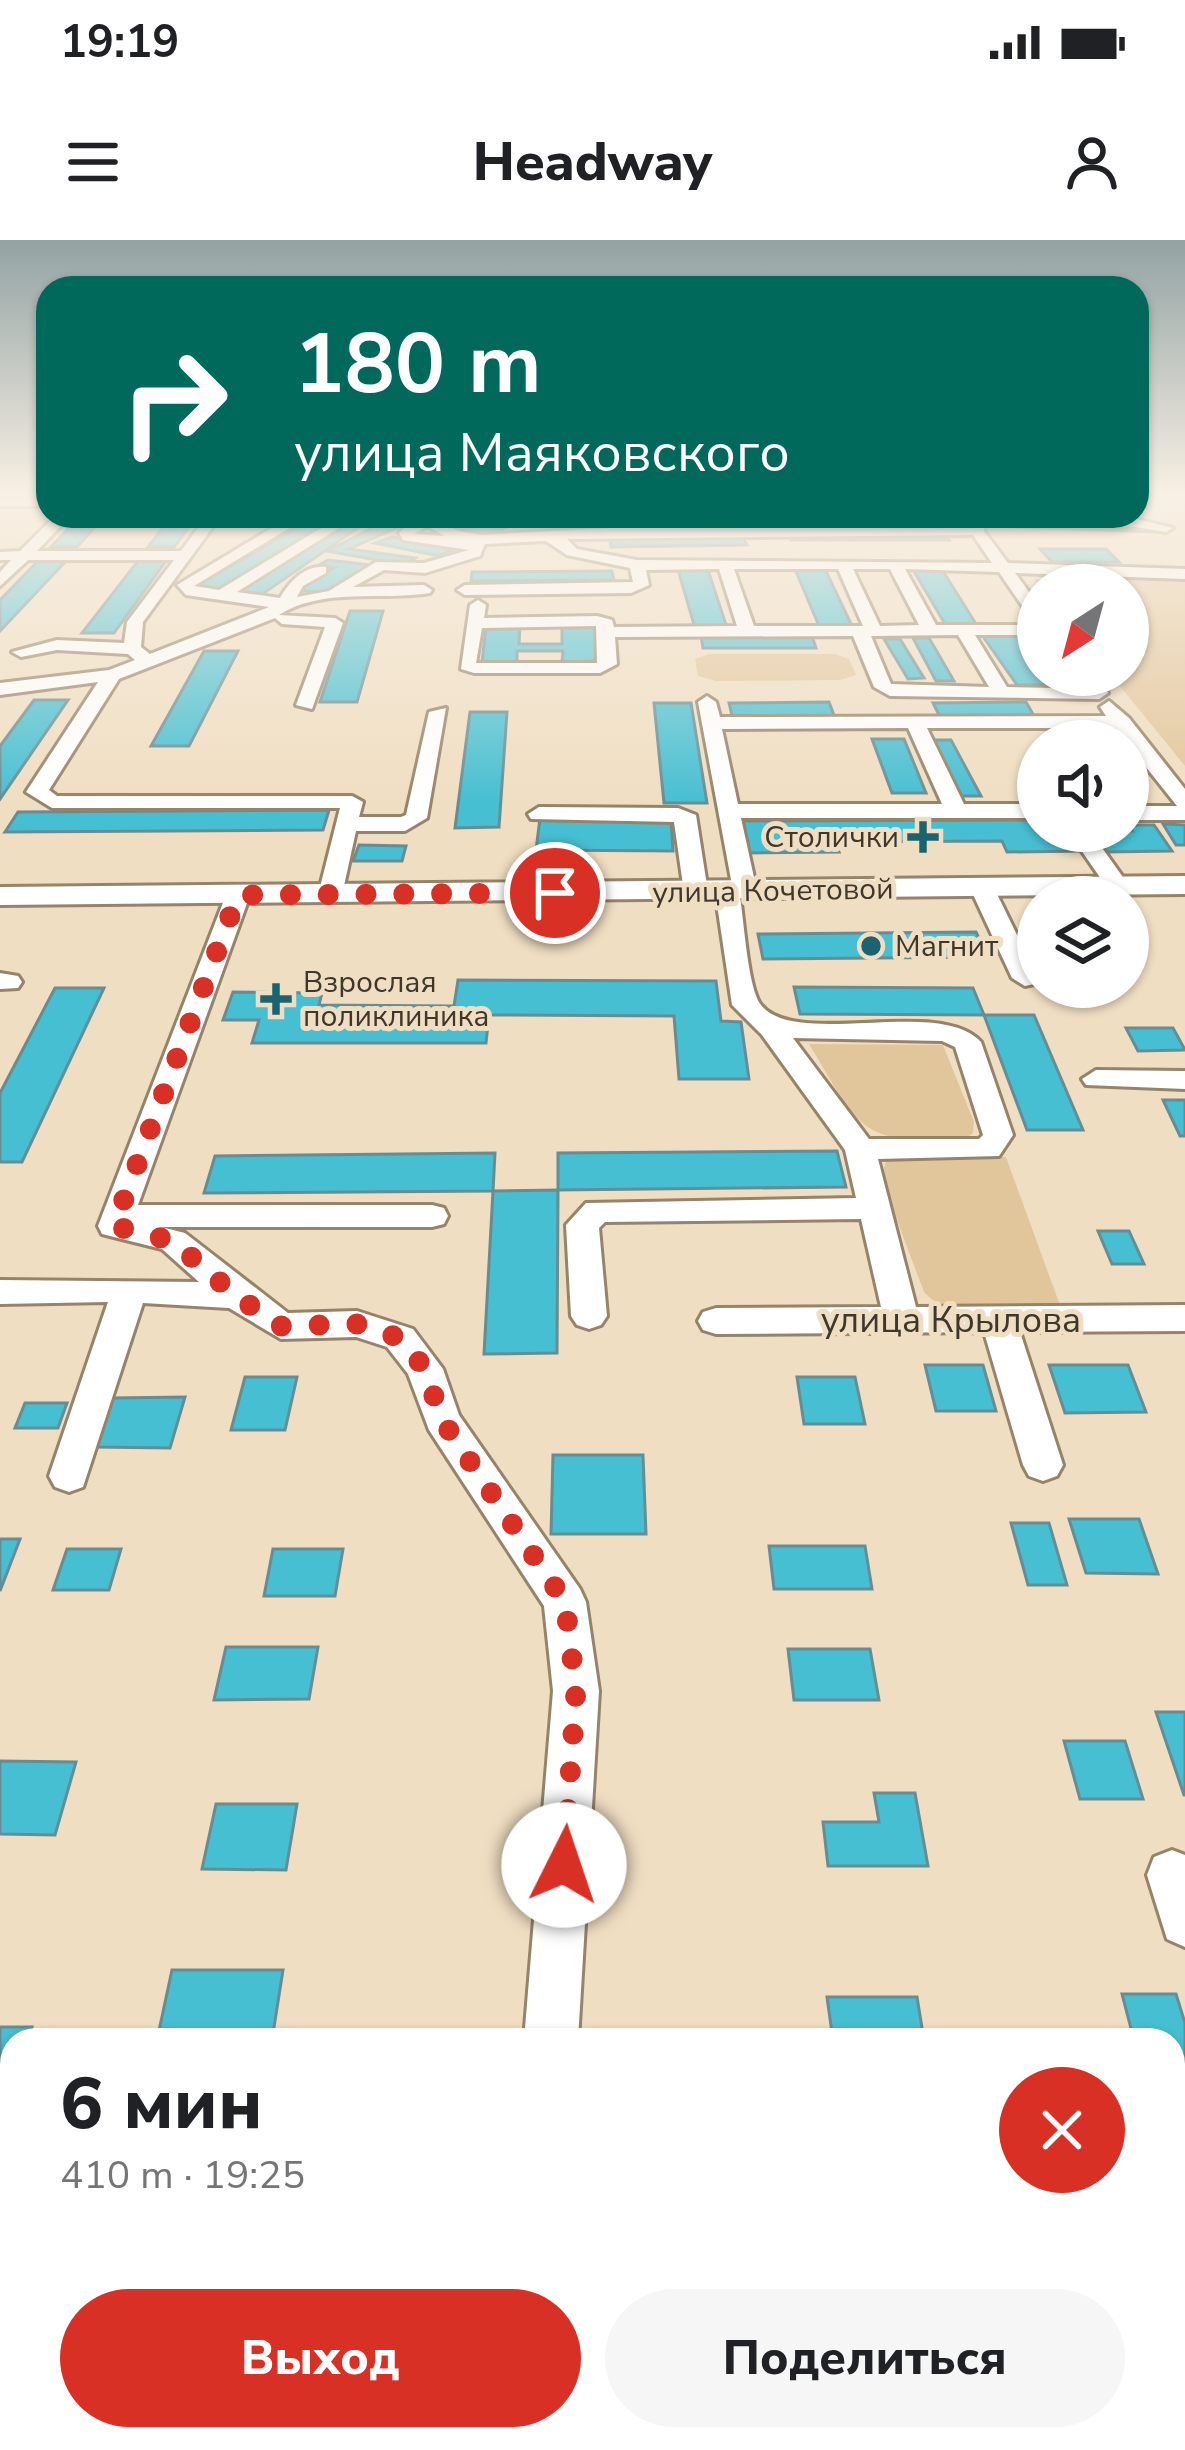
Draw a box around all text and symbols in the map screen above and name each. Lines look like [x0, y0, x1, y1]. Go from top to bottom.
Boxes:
text: 19:19 [60, 12, 179, 73]
text: Headway [473, 125, 712, 199]
icon: menu [60, 129, 126, 195]
icon: person [1059, 129, 1125, 195]
text: 180 m [294, 307, 542, 422]
icon: right [96, 324, 252, 480]
text: улица Маяковского [294, 416, 790, 490]
north arrow [1017, 564, 1149, 696]
map controls [1017, 564, 1149, 1008]
button: sound [1017, 720, 1149, 852]
place label: Столички [764, 817, 899, 858]
marker: Столички [910, 824, 936, 850]
pin [504, 842, 606, 944]
icon: arrive [522, 860, 588, 926]
street label: улица Кочетовой [652, 868, 894, 914]
button: layers [1017, 876, 1149, 1008]
place label: Магнит [895, 926, 999, 967]
marker: Магнит [858, 933, 884, 959]
place label: Взрослая поликлиника [303, 962, 490, 1037]
marker: Взрослая поликлиника [260, 983, 292, 1015]
street label: улица Крылова [821, 1296, 1081, 1345]
position arrow [501, 1802, 627, 1928]
text: 6 мин [60, 2055, 263, 2153]
button: close [999, 2067, 1125, 2193]
text: 410 m · 19:25 [60, 2149, 305, 2202]
button: Выход [60, 2289, 581, 2427]
button: Поделиться [605, 2289, 1125, 2427]

